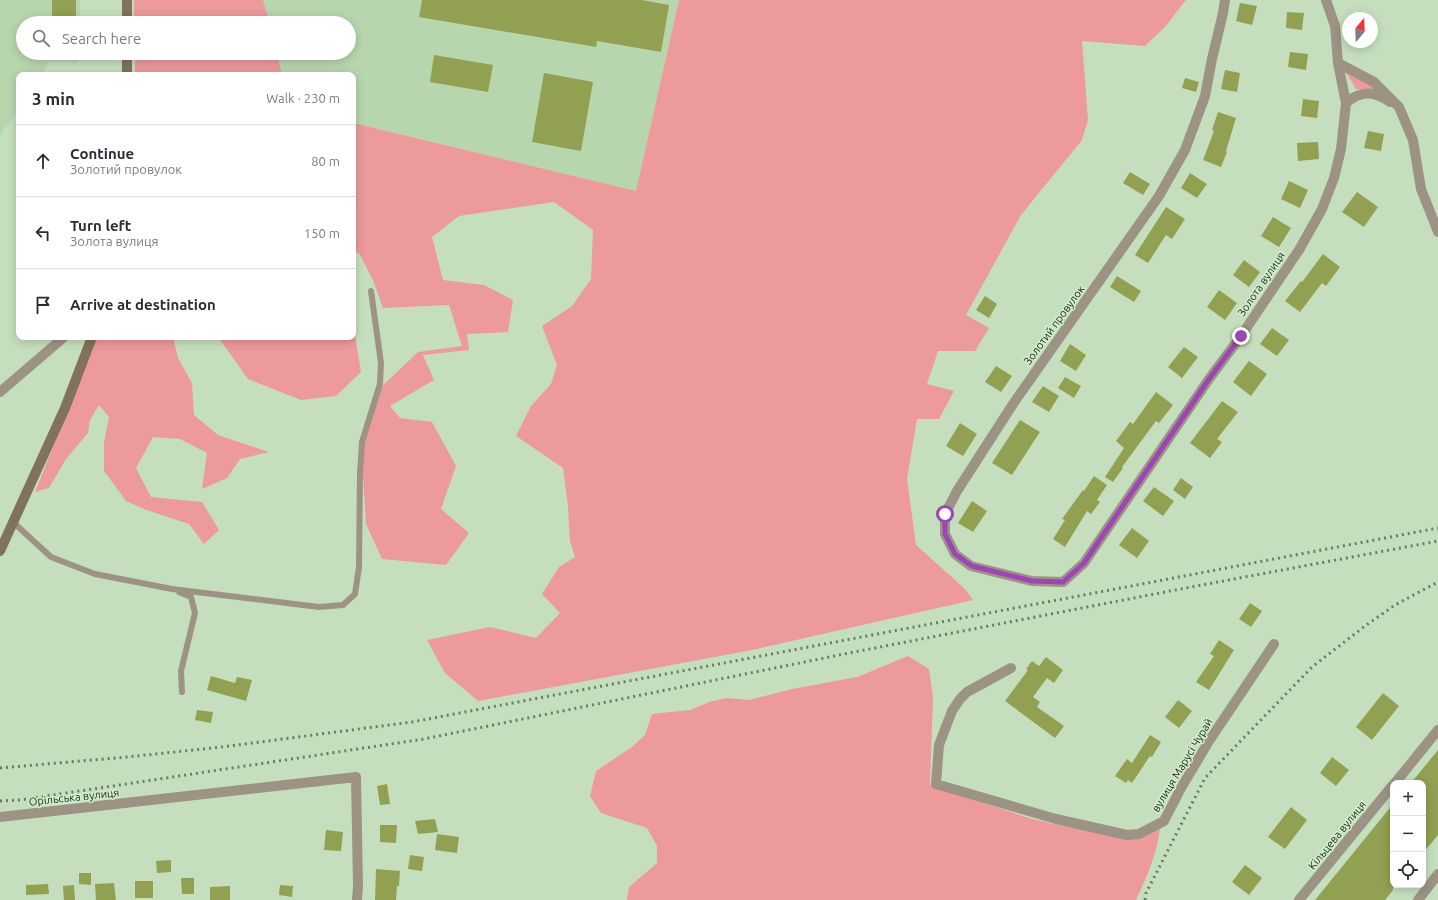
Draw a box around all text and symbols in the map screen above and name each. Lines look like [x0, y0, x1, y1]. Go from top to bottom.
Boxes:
north arrow [1342, 12, 1378, 48]
search box [16, 16, 356, 60]
icon: search [30, 27, 52, 49]
text: Search here [62, 30, 141, 47]
text: 3 min [32, 89, 75, 108]
text: Walk · 230 m [266, 91, 340, 105]
text: Continue [70, 145, 134, 162]
icon: ahead [32, 150, 54, 172]
text: 80 m [311, 154, 340, 168]
text: Золотий провулок [70, 162, 182, 176]
text: Turn left [70, 217, 131, 234]
icon: left [32, 222, 54, 244]
text: 150 m [304, 226, 340, 240]
text: Золота вулиця [70, 234, 159, 248]
street label: Золота вулиця [1235, 250, 1287, 318]
street label: Золотий провулок [1021, 283, 1087, 367]
icon: arrive [32, 294, 54, 316]
text: Arrive at destination [70, 296, 216, 313]
route end [1232, 327, 1250, 345]
route start [936, 505, 954, 523]
street label: вулиця Марусі Чурай [1149, 716, 1215, 814]
map controls [1390, 780, 1426, 888]
button: + [1390, 780, 1426, 816]
street label: Орільська вулиця [28, 786, 120, 808]
street label: Кільцева вулиця [1306, 798, 1368, 872]
button: − [1390, 816, 1426, 852]
button: locate [1390, 852, 1426, 888]

